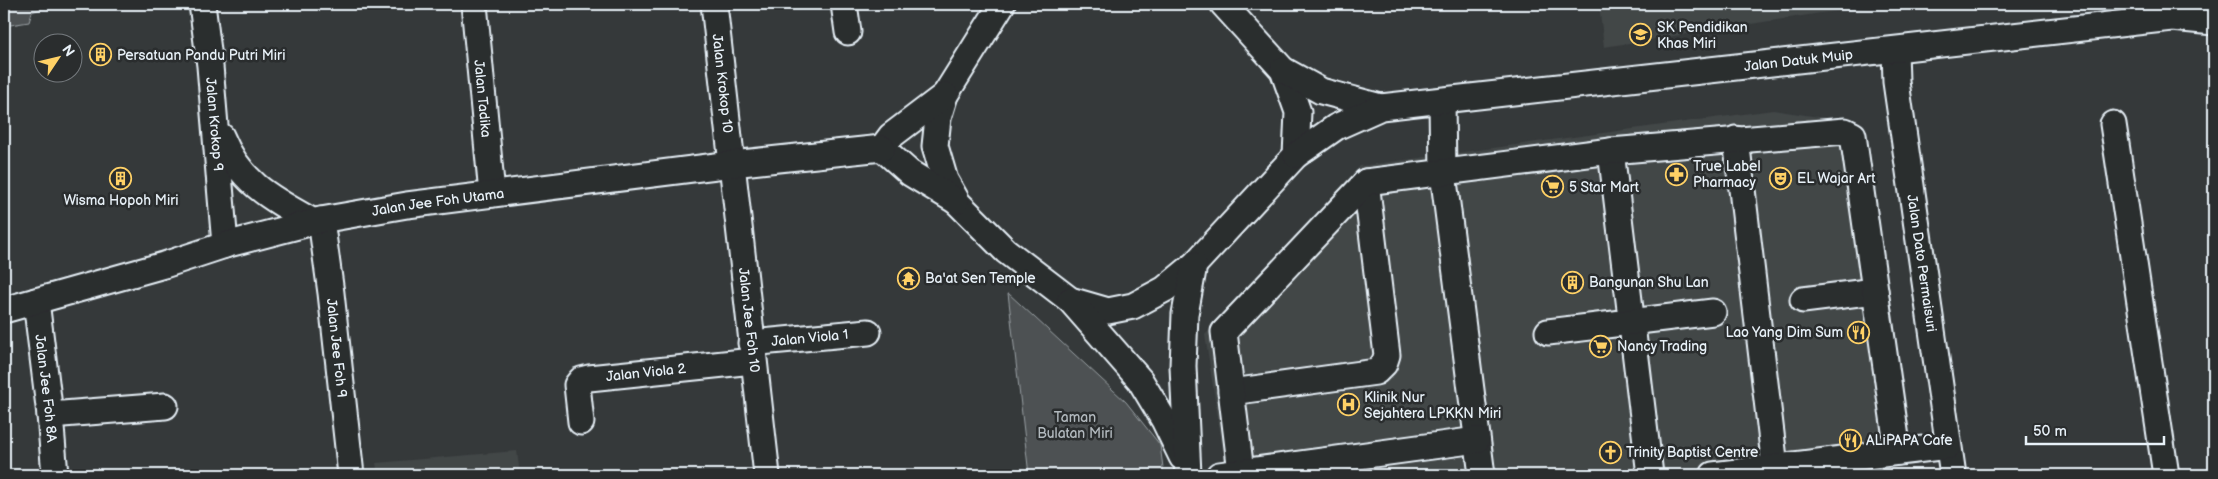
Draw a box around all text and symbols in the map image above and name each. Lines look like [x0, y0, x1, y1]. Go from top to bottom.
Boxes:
place label: SK Pendidikan Khas Miri [1657, 19, 1748, 52]
school or university icon: SK Pendidikan Khas Miri [1629, 23, 1653, 47]
north arrow [32, 32, 82, 82]
street label: Jalan Krokop 10 [709, 33, 737, 134]
text: N [58, 42, 78, 60]
building icon: Persatuan Pandu Putri Miri [89, 43, 113, 67]
street label: Jalan Datuk Muip [1743, 45, 1854, 75]
place label: Persatuan Pandu Putri Miri [117, 47, 285, 64]
street label: Jalan Tadika [471, 59, 495, 138]
street label: Jalan Krokop 9 [202, 77, 227, 172]
place label: True Label Pharmacy [1693, 158, 1761, 191]
pharmacy icon: True Label Pharmacy [1665, 162, 1689, 186]
building icon: Wisma Hopoh Miri [109, 166, 133, 190]
theatre icon: EL Wajar Art [1769, 166, 1793, 190]
place label: EL Wajar Art [1797, 170, 1876, 187]
supermarket icon: 5 Star Mart [1541, 175, 1565, 199]
place label: 5 Star Mart [1569, 179, 1640, 196]
street label: Jalan Jee Foh Utama [370, 184, 505, 219]
place label: Wisma Hopoh Miri [63, 192, 179, 209]
street label: Jalan Dato Permaisuri [1904, 193, 1941, 333]
temple icon: Ba'at Sen Temple [897, 266, 921, 290]
street label: Jalan Jee Foh 10 [735, 267, 764, 373]
place label: Ba'at Sen Temple [925, 270, 1035, 287]
building icon: Bangunan Shu Lan [1561, 270, 1585, 294]
place label: Bangunan Shu Lan [1589, 274, 1709, 291]
street label: Jalan Jee Foh 9 [323, 297, 351, 399]
restaurant icon: Lao Yang Dim Sum [1847, 320, 1871, 344]
place label: Lao Yang Dim Sum [1726, 324, 1843, 341]
street label: Jalan Viola 1 [770, 325, 849, 350]
street label: Jalan Jee Foh 8A [32, 333, 61, 443]
supermarket icon: Nancy Trading [1589, 334, 1613, 358]
place label: Nancy Trading [1617, 338, 1707, 355]
street label: Jalan Viola 2 [605, 359, 687, 385]
place label: Klinik Nur Sejahtera LPKKN Miri [1364, 389, 1501, 422]
hospital icon: Klinik Nur Sejahtera LPKKN Miri [1336, 393, 1360, 417]
park label: Taman Bulatan Miri [1037, 409, 1113, 442]
scale bar [2026, 414, 2163, 446]
text: 50 m [2033, 422, 2067, 441]
restaurant icon: ALiPAPA Cafe [1838, 428, 1862, 452]
place label: ALiPAPA Cafe [1866, 432, 1952, 449]
church icon: Trinity Baptist Centre [1598, 440, 1622, 464]
place label: Trinity Baptist Centre [1626, 444, 1758, 461]

